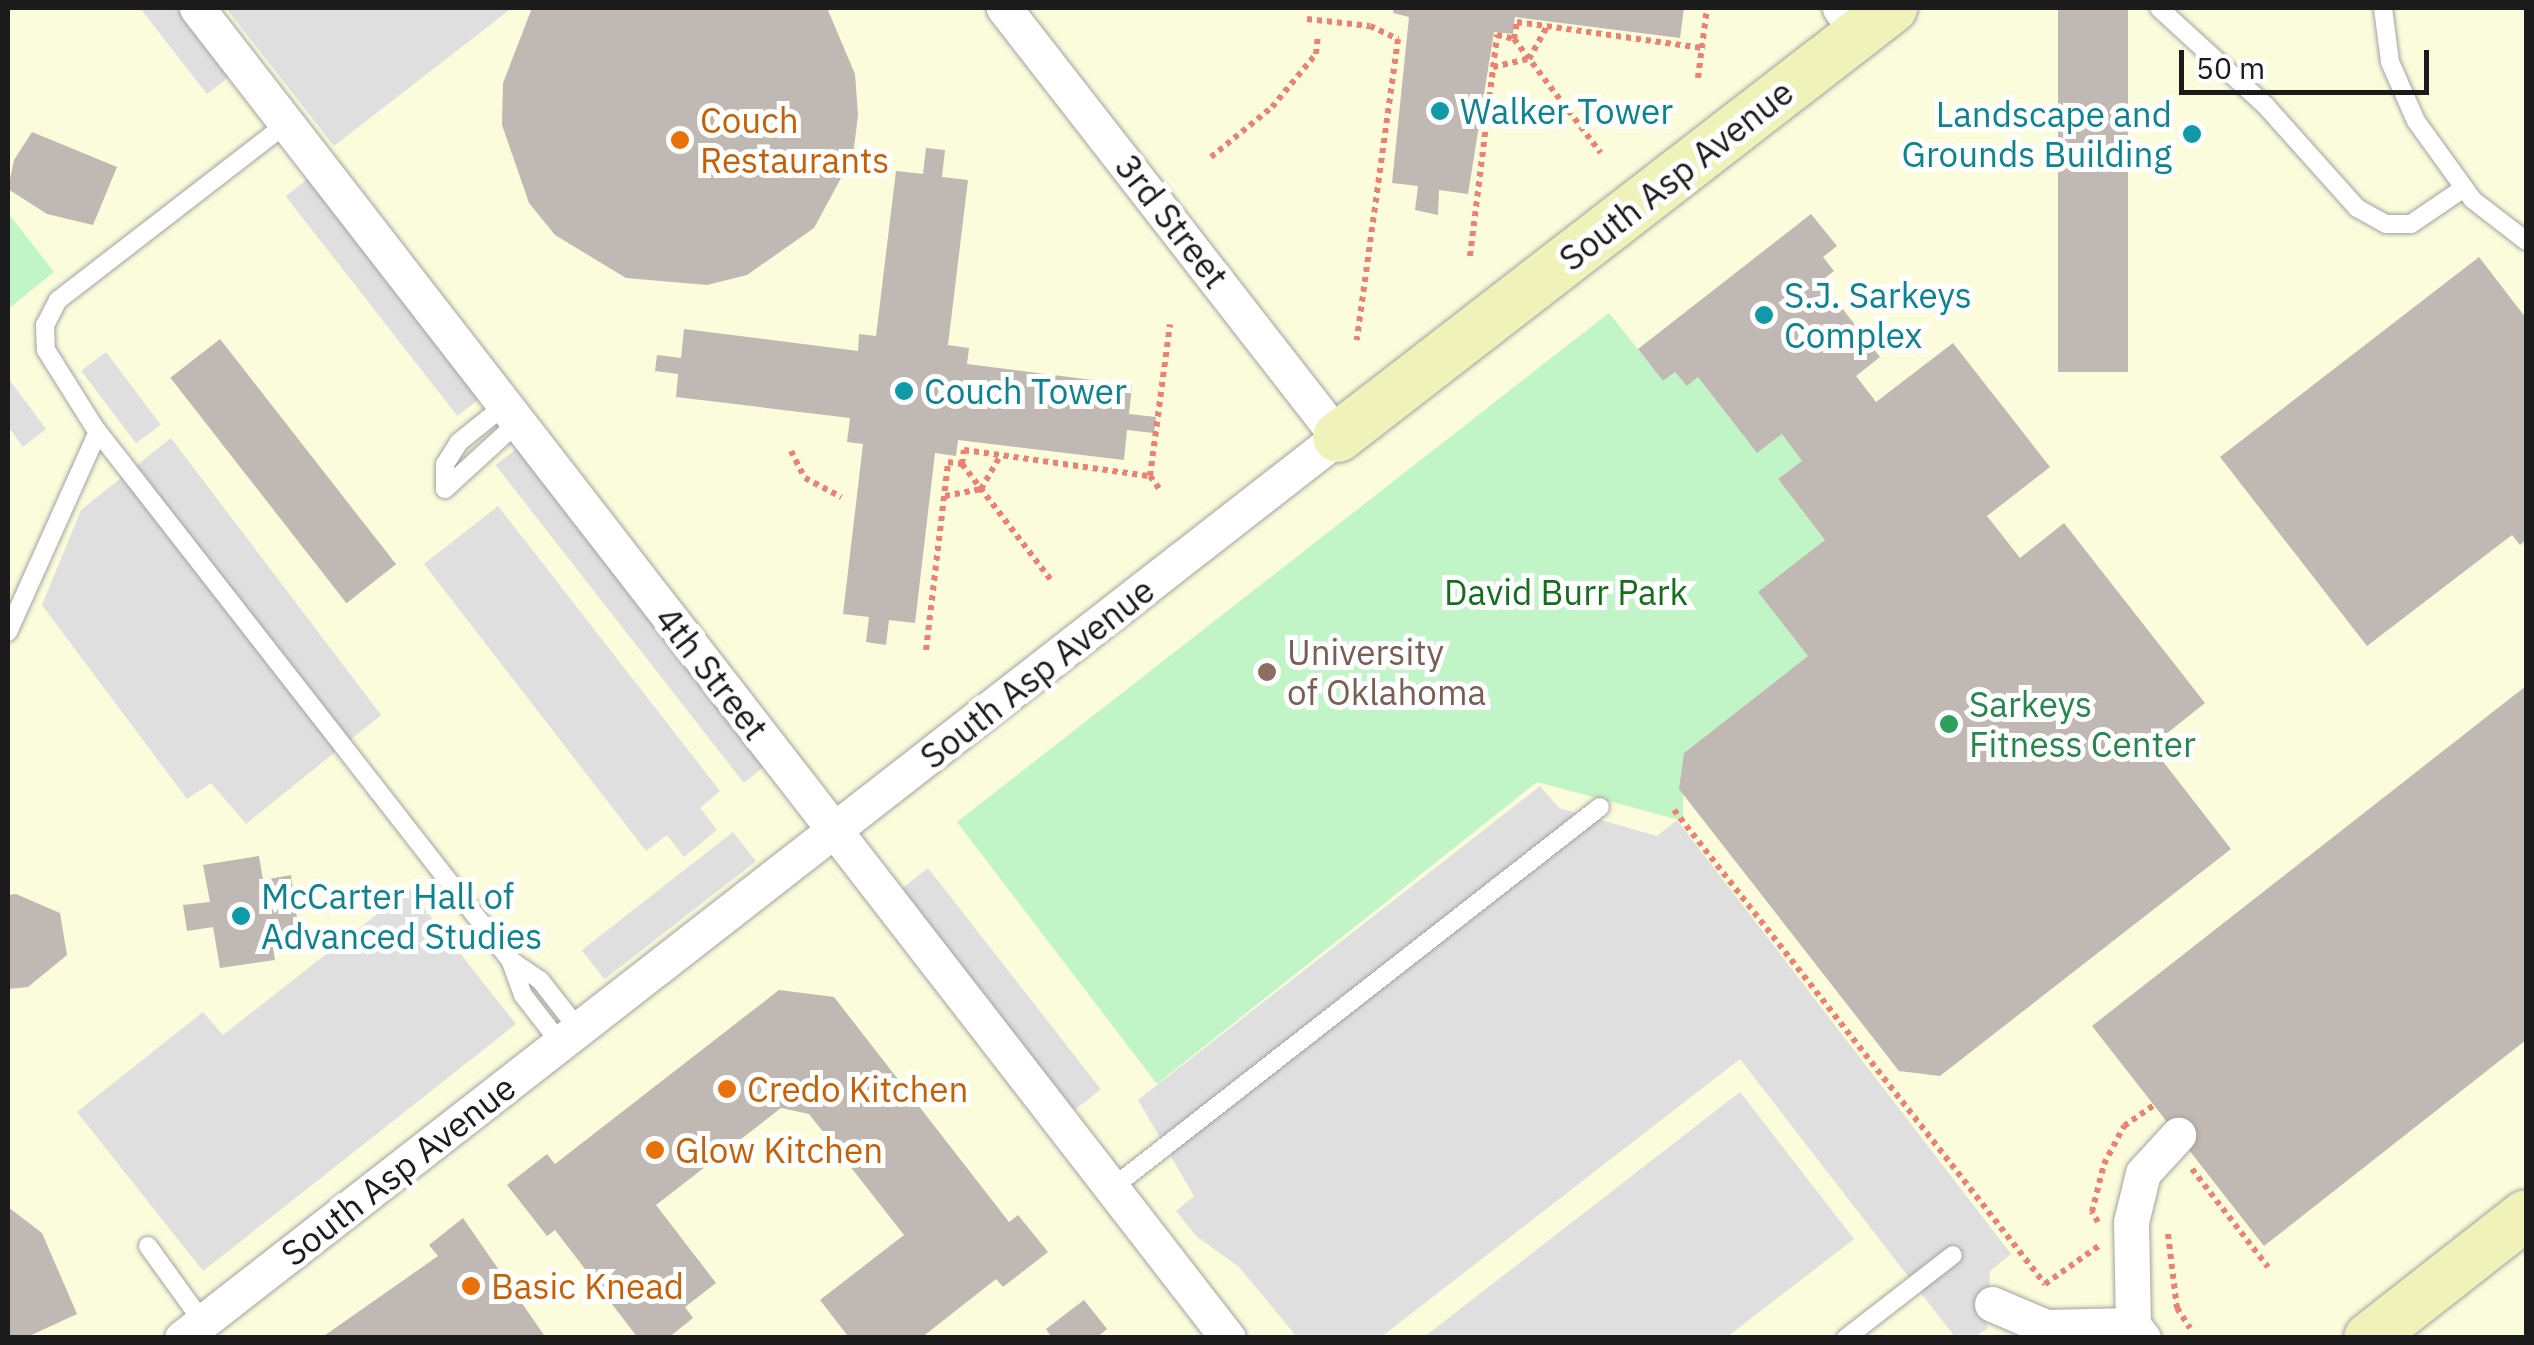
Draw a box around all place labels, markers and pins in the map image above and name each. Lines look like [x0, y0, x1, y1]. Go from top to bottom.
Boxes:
place label: Walker Tower [1460, 90, 1673, 132]
place label: Landscape and Grounds Building [1902, 93, 2172, 175]
place label: Couch Restaurants [700, 99, 889, 181]
marker: Walker Tower [1429, 100, 1451, 122]
marker: Landscape and Grounds Building [2181, 123, 2203, 145]
marker: Couch Restaurants [669, 129, 691, 151]
place label: S.J. Sarkeys Complex [1784, 274, 1972, 356]
marker: S.J. Sarkeys Complex [1753, 304, 1775, 326]
place label: Couch Tower [924, 370, 1127, 412]
marker: Couch Tower [893, 380, 915, 402]
place label: University of Oklahoma [1287, 631, 1486, 713]
marker: University of Oklahoma [1256, 661, 1278, 683]
place label: Sarkeys Fitness Center [1969, 683, 2196, 765]
marker: Sarkeys Fitness Center [1938, 713, 1960, 735]
place label: McCarter Hall of Advanced Studies [261, 875, 542, 957]
marker: McCarter Hall of Advanced Studies [230, 905, 252, 927]
place label: Credo Kitchen [747, 1068, 968, 1110]
marker: Credo Kitchen [716, 1078, 738, 1100]
place label: Glow Kitchen [675, 1129, 883, 1171]
marker: Glow Kitchen [644, 1139, 666, 1161]
place label: Basic Knead [491, 1265, 684, 1307]
marker: Basic Knead [460, 1275, 482, 1297]

